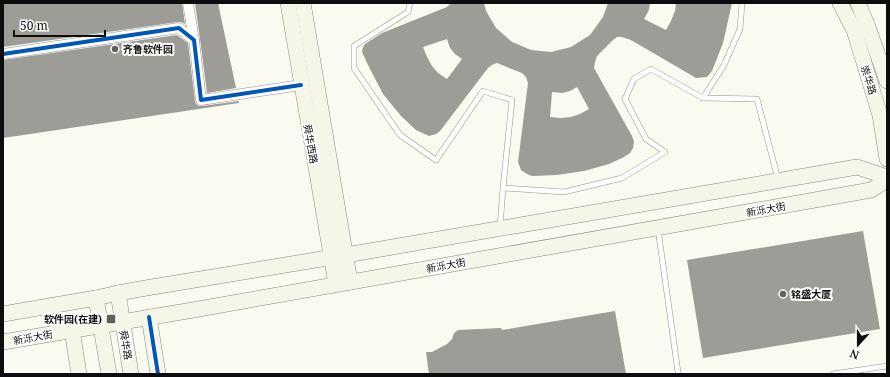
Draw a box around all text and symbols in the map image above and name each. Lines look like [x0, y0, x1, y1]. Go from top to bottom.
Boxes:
scale bar [14, 12, 105, 38]
text: 50 m [20, 17, 48, 34]
place label: 齐鲁软件园 [123, 42, 173, 56]
marker: 齐鲁软件园 [110, 44, 120, 54]
street label: 崇华路 [858, 64, 880, 96]
street label: 舜华西路 [301, 123, 321, 165]
street label: 新泺大街 [745, 199, 787, 219]
street label: 新泺大街 [425, 255, 467, 275]
place label: 铭盛大厦 [791, 287, 831, 301]
marker: 铭盛大厦 [778, 289, 788, 299]
place label: 软件园(在建) [44, 312, 102, 326]
marker: 软件园(在建) [105, 313, 117, 325]
north arrow [838, 325, 878, 365]
street label: 新泺大街 [12, 327, 54, 347]
street label: 舜华路 [117, 329, 135, 361]
text: N [847, 346, 861, 363]

